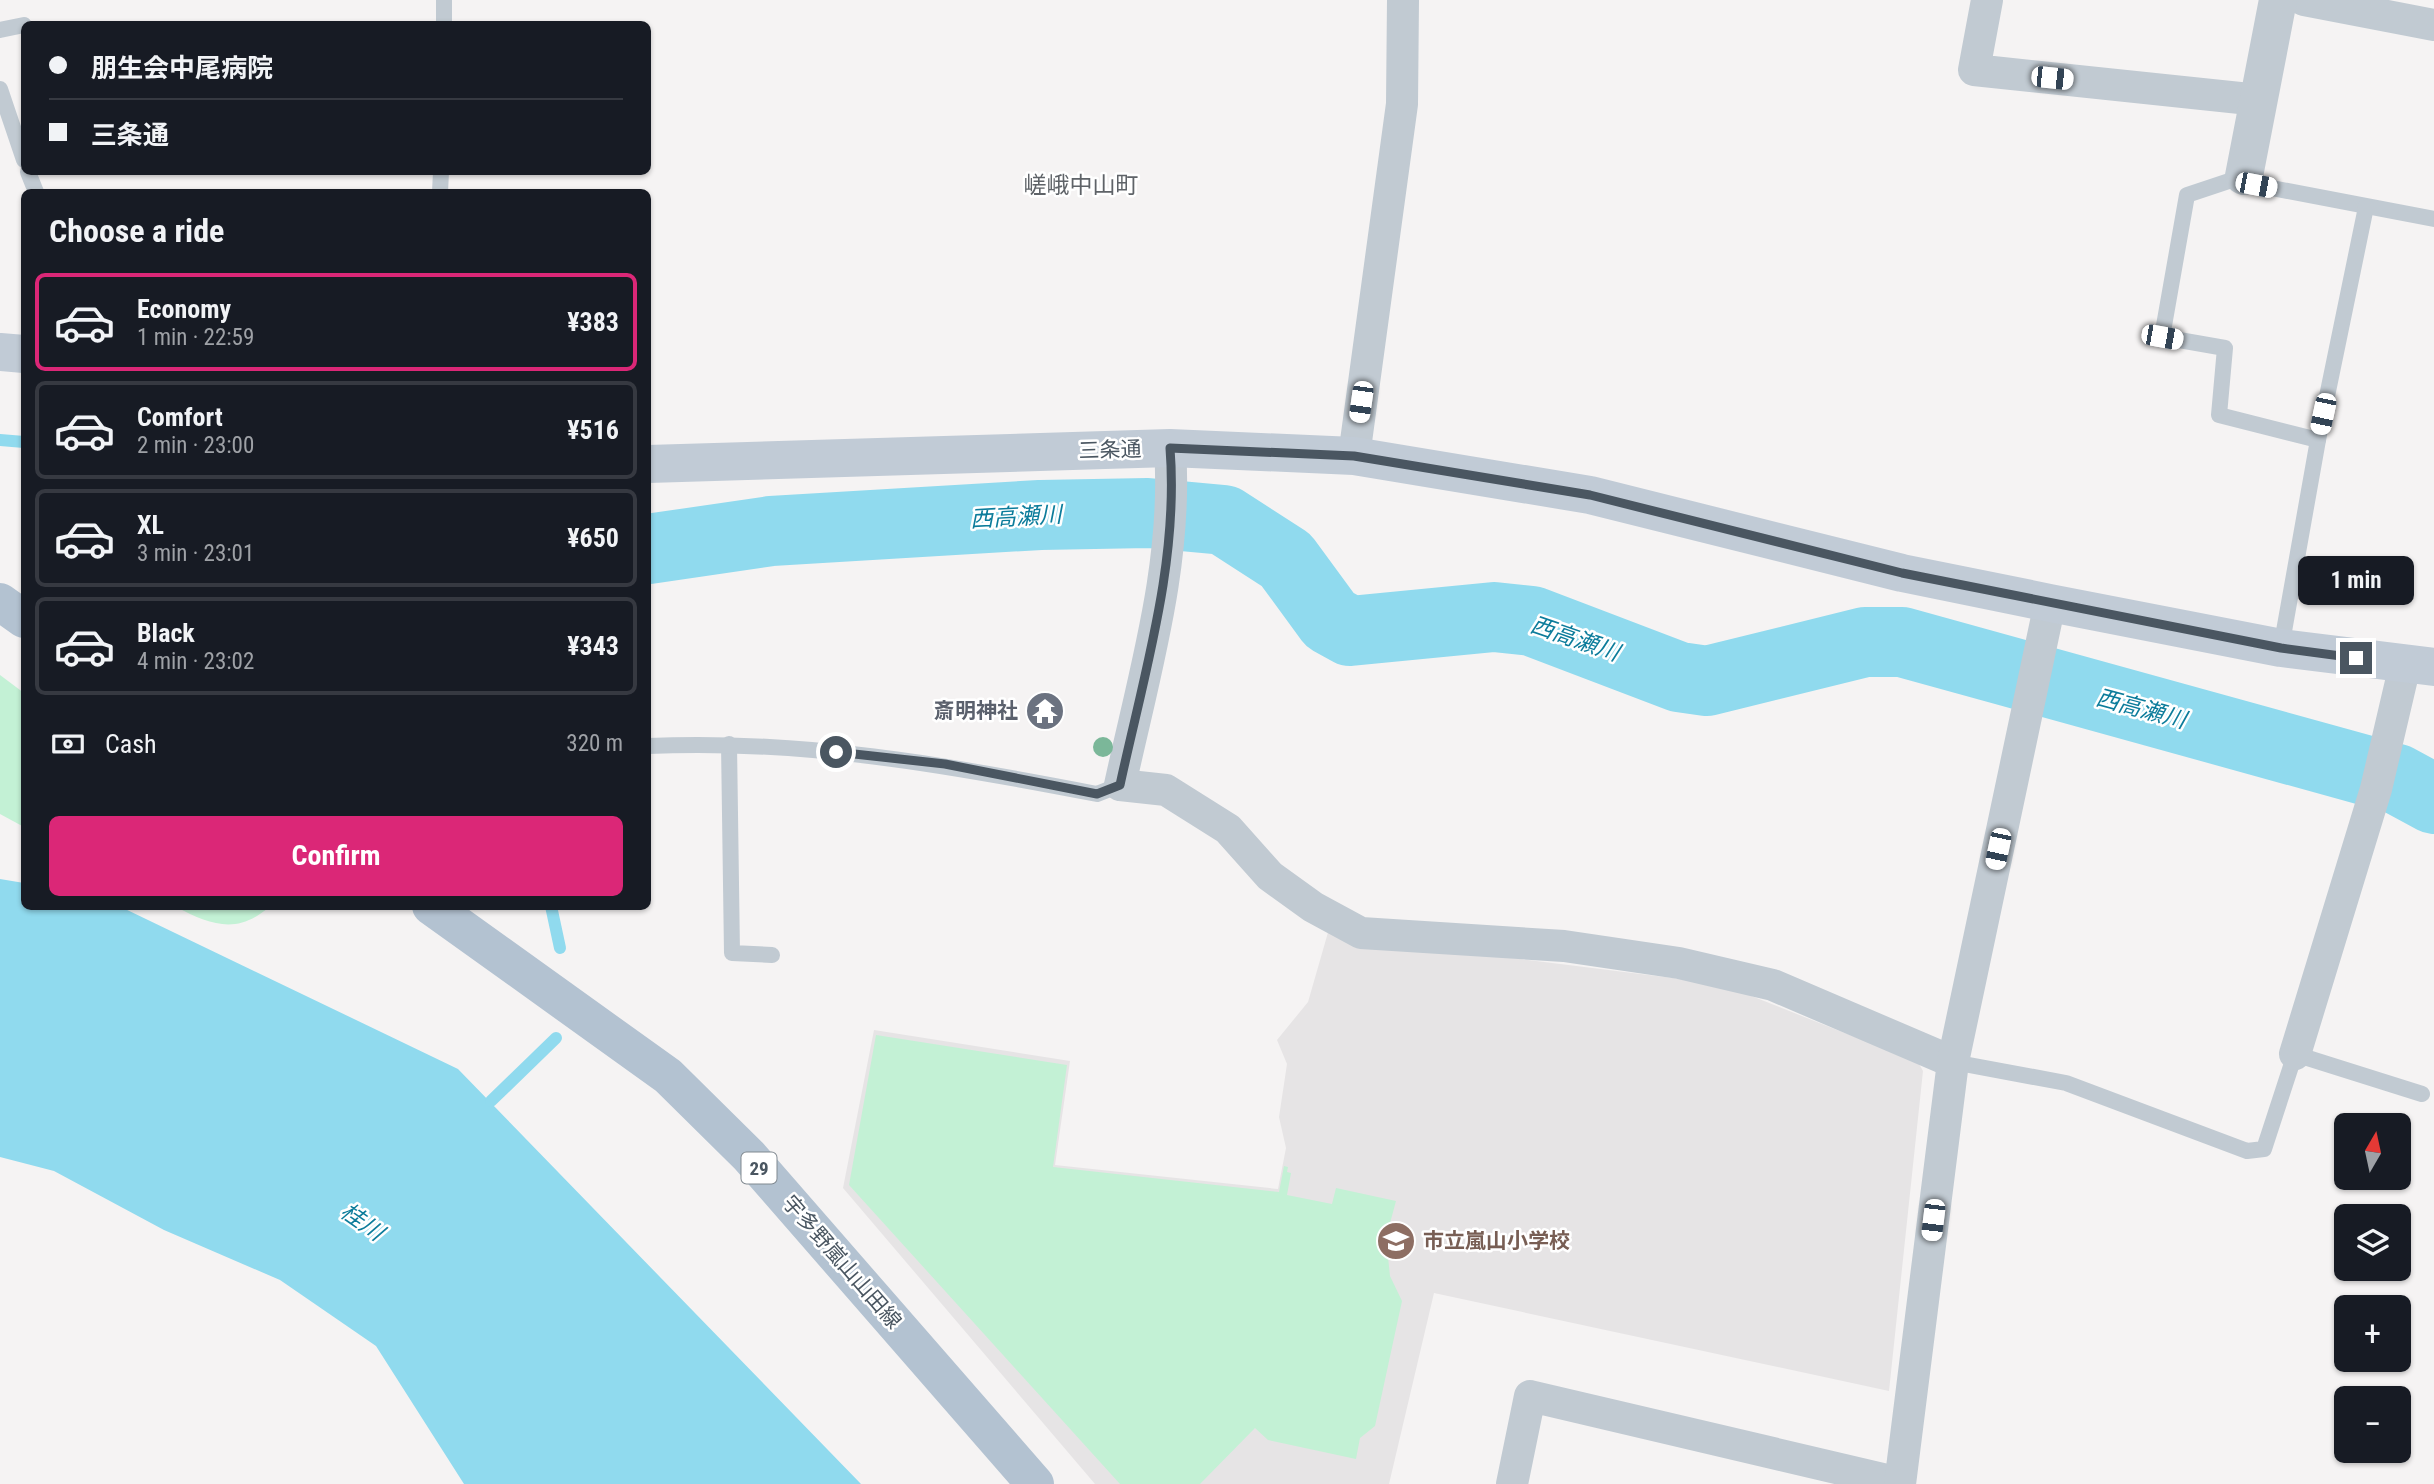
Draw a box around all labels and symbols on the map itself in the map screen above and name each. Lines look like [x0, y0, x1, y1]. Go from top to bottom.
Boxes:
car [2031, 65, 2074, 91]
car [2234, 171, 2279, 199]
district label: 嵯峨中山町 [1024, 172, 1139, 199]
car [2140, 323, 2185, 351]
car [1348, 380, 1375, 424]
car [2309, 391, 2338, 437]
street label: 三条通 [1078, 437, 1142, 463]
water label: 西高瀬川 [969, 501, 1066, 533]
callout: 1 min [2298, 556, 2414, 606]
water label: 西高瀬川 [1527, 611, 1626, 668]
route end [2340, 642, 2372, 674]
water label: 西高瀬川 [2093, 684, 2192, 735]
temple icon: 斎明神社 [1024, 690, 1066, 732]
place label: 斎明神社 [934, 699, 1018, 723]
route start [820, 736, 852, 768]
car [1984, 826, 2013, 872]
north arrow [2334, 1113, 2412, 1190]
road number: 29 [742, 1152, 776, 1184]
street label: 宇多野嵐山山田線 [778, 1191, 906, 1333]
water label: 桂川 [335, 1198, 391, 1248]
car [1921, 1198, 1946, 1242]
school or university icon: 市立嵐山小学校 [1375, 1220, 1417, 1262]
place label: 市立嵐山小学校 [1423, 1229, 1570, 1253]

